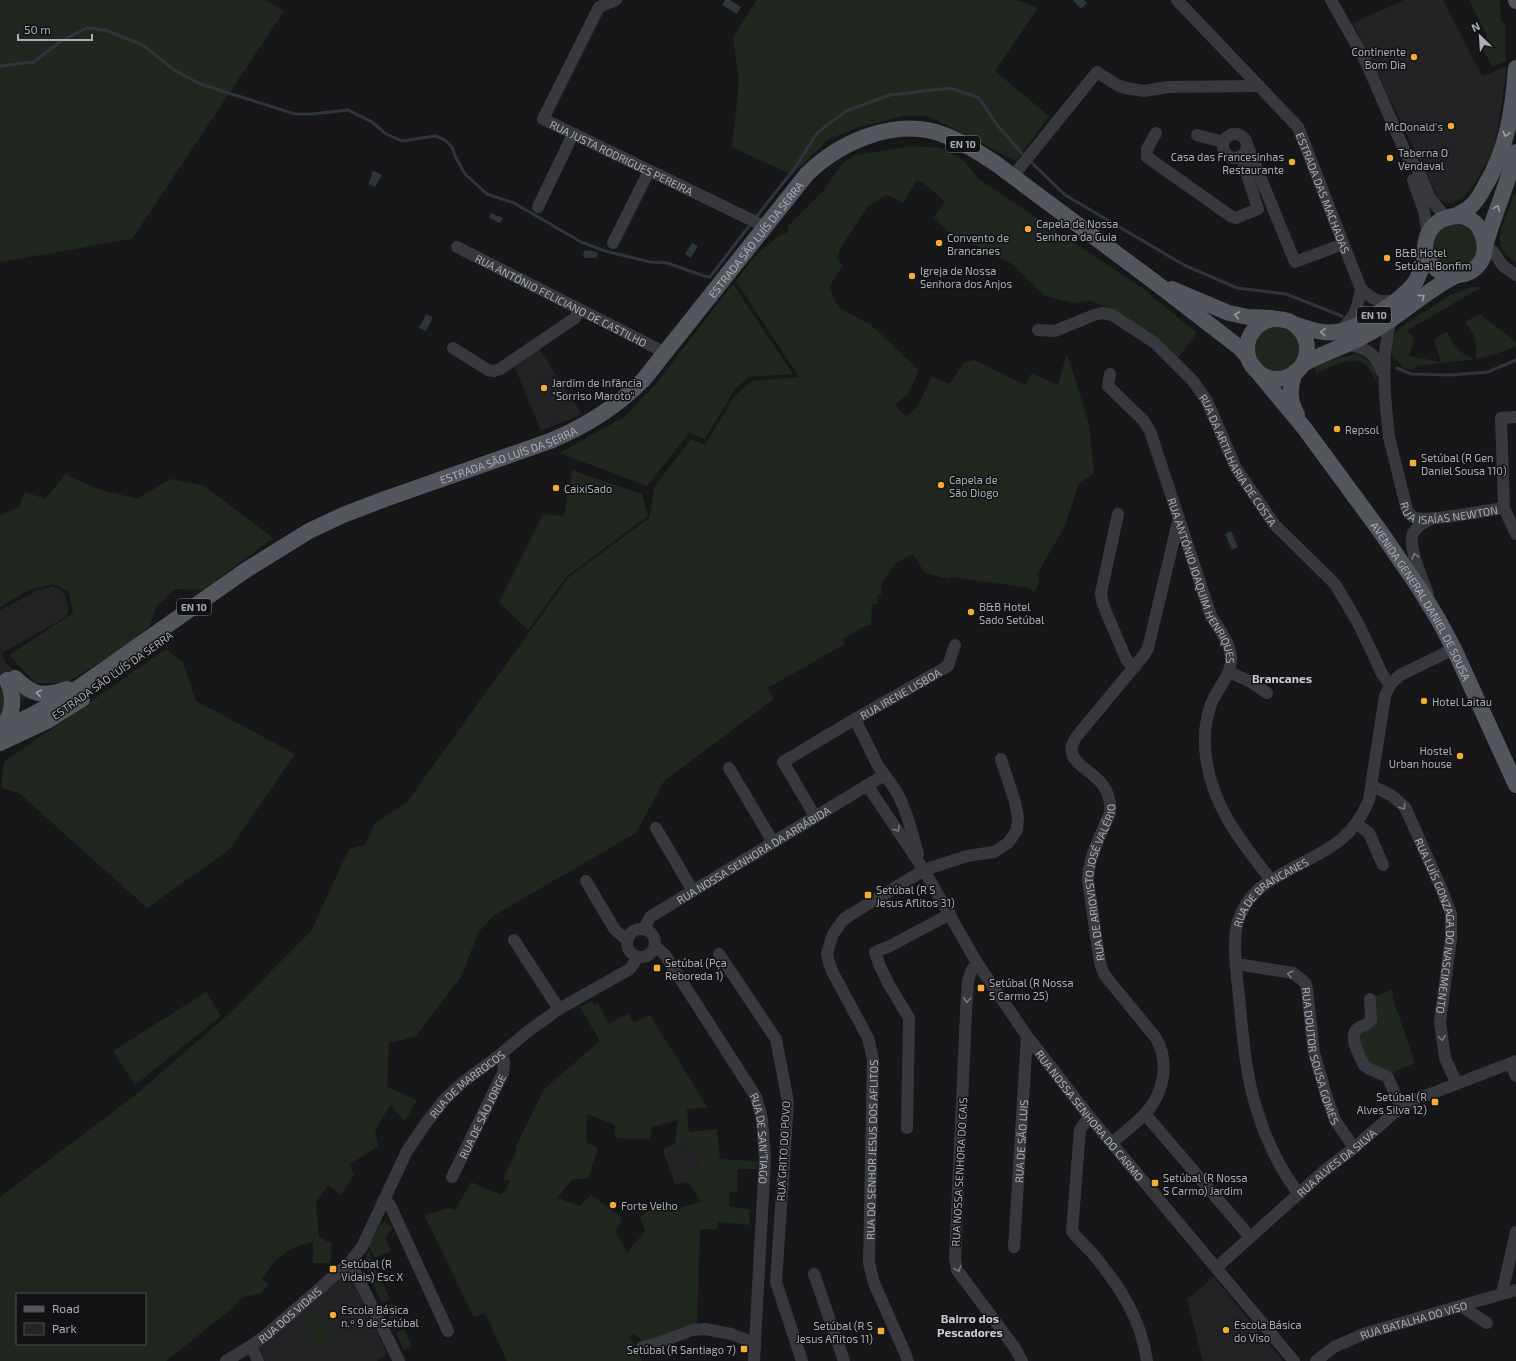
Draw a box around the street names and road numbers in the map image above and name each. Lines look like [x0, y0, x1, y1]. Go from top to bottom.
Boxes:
street label: RUA JUSTA RODRIGUES PEREIRA [548, 117, 695, 197]
street label: ESTRADA DAS MACHADAS [1294, 130, 1353, 255]
road number: EN 10 [946, 136, 980, 152]
street label: ESTRADA SÃO LUÍS DA SERRA [705, 178, 805, 300]
street label: RUA ANTÓNIO FELICIANO DE CASTILHO [473, 251, 649, 349]
road number: EN 10 [1357, 307, 1391, 323]
street label: RUA DA ARTILHARIA DE COSTA [1197, 391, 1280, 528]
street label: ESTRADA SÃO LUÍS DA SERRA [438, 423, 579, 486]
street label: RUA ANTÓNIO JOAQUIM HENRIQUES [1166, 496, 1238, 664]
street label: RUA ISAÍAS NEWTON [1399, 500, 1499, 525]
street label: AVENIDA GENERAL DANIEL DE SOUSA [1369, 519, 1474, 682]
road number: EN 10 [177, 599, 211, 615]
street label: ESTRADA SÃO LUÍS DA SERRA [49, 628, 175, 722]
street label: RUA IRENE LISBOA [857, 665, 943, 721]
street label: RUA NOSSA SENHORA DA ARRÁBIDA [674, 803, 833, 906]
street label: RUA DE ARIOVISTO JOSÉ VALÉRIO [1081, 804, 1117, 962]
street label: RUA LUÍS GONZAGA DO NASCIMENTO [1413, 836, 1458, 1015]
street label: RUA DE BRANCANES [1230, 855, 1310, 928]
street label: RUA DOUTOR SOUSA GOMES [1300, 986, 1343, 1127]
street label: RUA DE MARROCOS [426, 1047, 507, 1120]
street label: RUA NOSSA SENHORA DO CARMO [1033, 1047, 1147, 1183]
street label: RUA DO SENHOR JESUS DOS AFLITOS [863, 1059, 879, 1240]
street label: RUA DE SÃO JORGE [456, 1071, 508, 1160]
street label: RUA DE SAN'TIAGO [748, 1090, 772, 1185]
street label: RUA NOSSA SENHORA DO CAIS [949, 1097, 969, 1247]
street label: RUA DE SÃO LUIS [1011, 1099, 1030, 1183]
street label: RUA GRITO DO POVO [774, 1100, 792, 1202]
street label: RUA ALVES DA SILVA [1294, 1125, 1379, 1199]
street label: RUA DOS VIDAIS [256, 1284, 324, 1345]
street label: RUA BATALHA DO VISO [1358, 1298, 1468, 1341]

